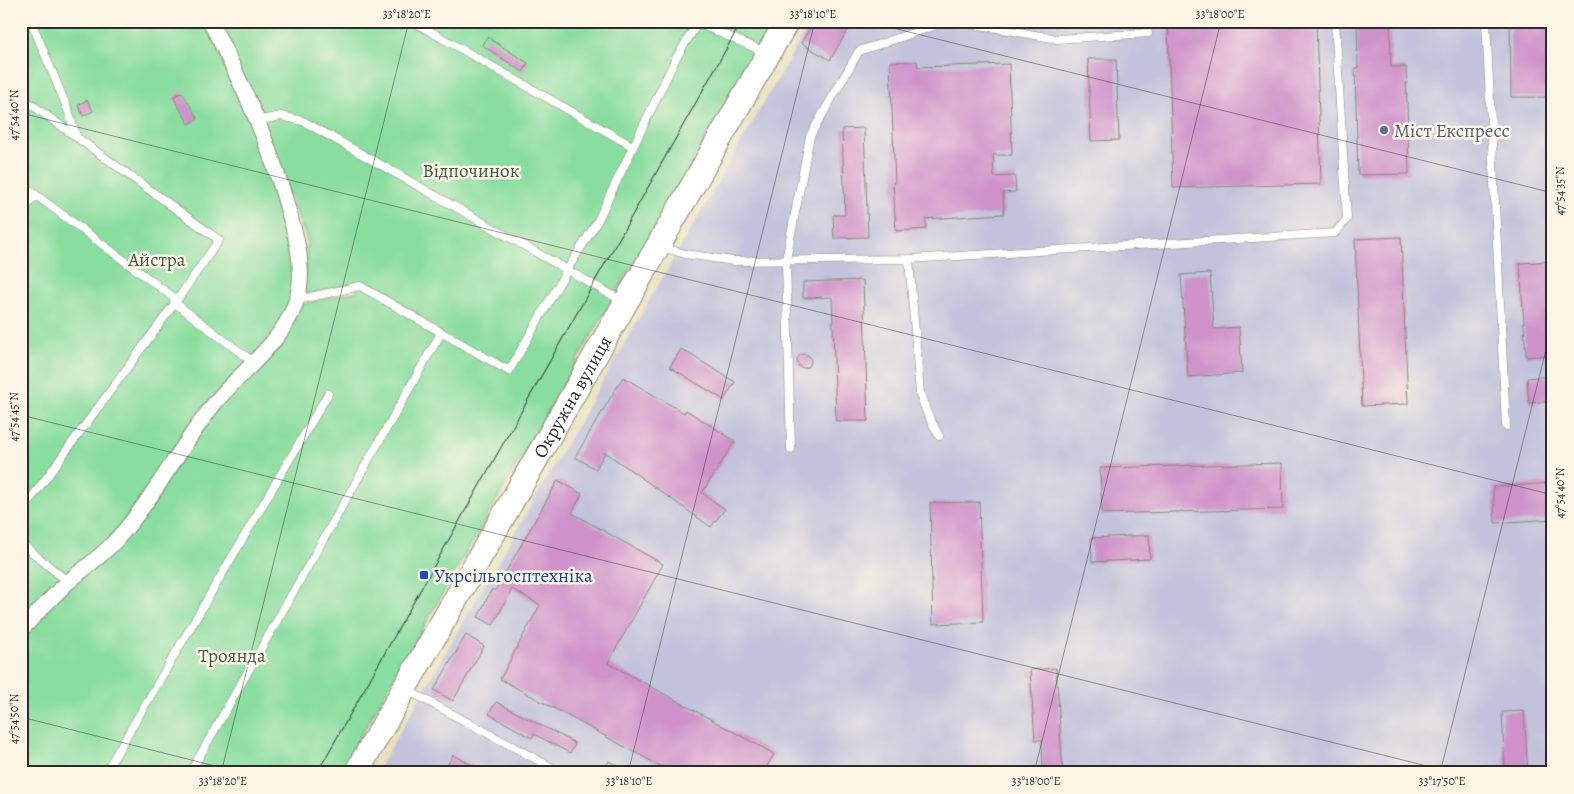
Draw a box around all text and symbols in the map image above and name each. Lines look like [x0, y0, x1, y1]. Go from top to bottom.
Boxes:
text: 33°18'20"E [383, 6, 431, 22]
text: 33°18'10"E [790, 6, 836, 22]
text: 33°18'00"E [1195, 6, 1245, 22]
text: 47°54'40"N [6, 89, 22, 140]
place label: Міст Експресс [1394, 118, 1510, 144]
marker: Міст Експресс [1378, 124, 1390, 136]
park label: Відпочинок [422, 158, 520, 184]
text: 47°54'35"N [1552, 166, 1568, 216]
park label: Айстра [127, 247, 186, 273]
street label: Окружна вулиця [527, 331, 618, 463]
text: 47°54'45"N [6, 392, 22, 442]
text: 47°54'40"N [1552, 467, 1568, 518]
place label: Укрсільгосптехніка [434, 563, 593, 589]
marker: Укрсільгосптехніка [418, 569, 430, 581]
park label: Троянда [198, 643, 266, 669]
text: 47°54'50"N [6, 693, 22, 744]
text: 33°18'20"E [199, 773, 247, 789]
text: 33°18'10"E [606, 773, 652, 789]
text: 33°18'00"E [1011, 773, 1061, 789]
text: 33°17'50"E [1418, 773, 1466, 789]

